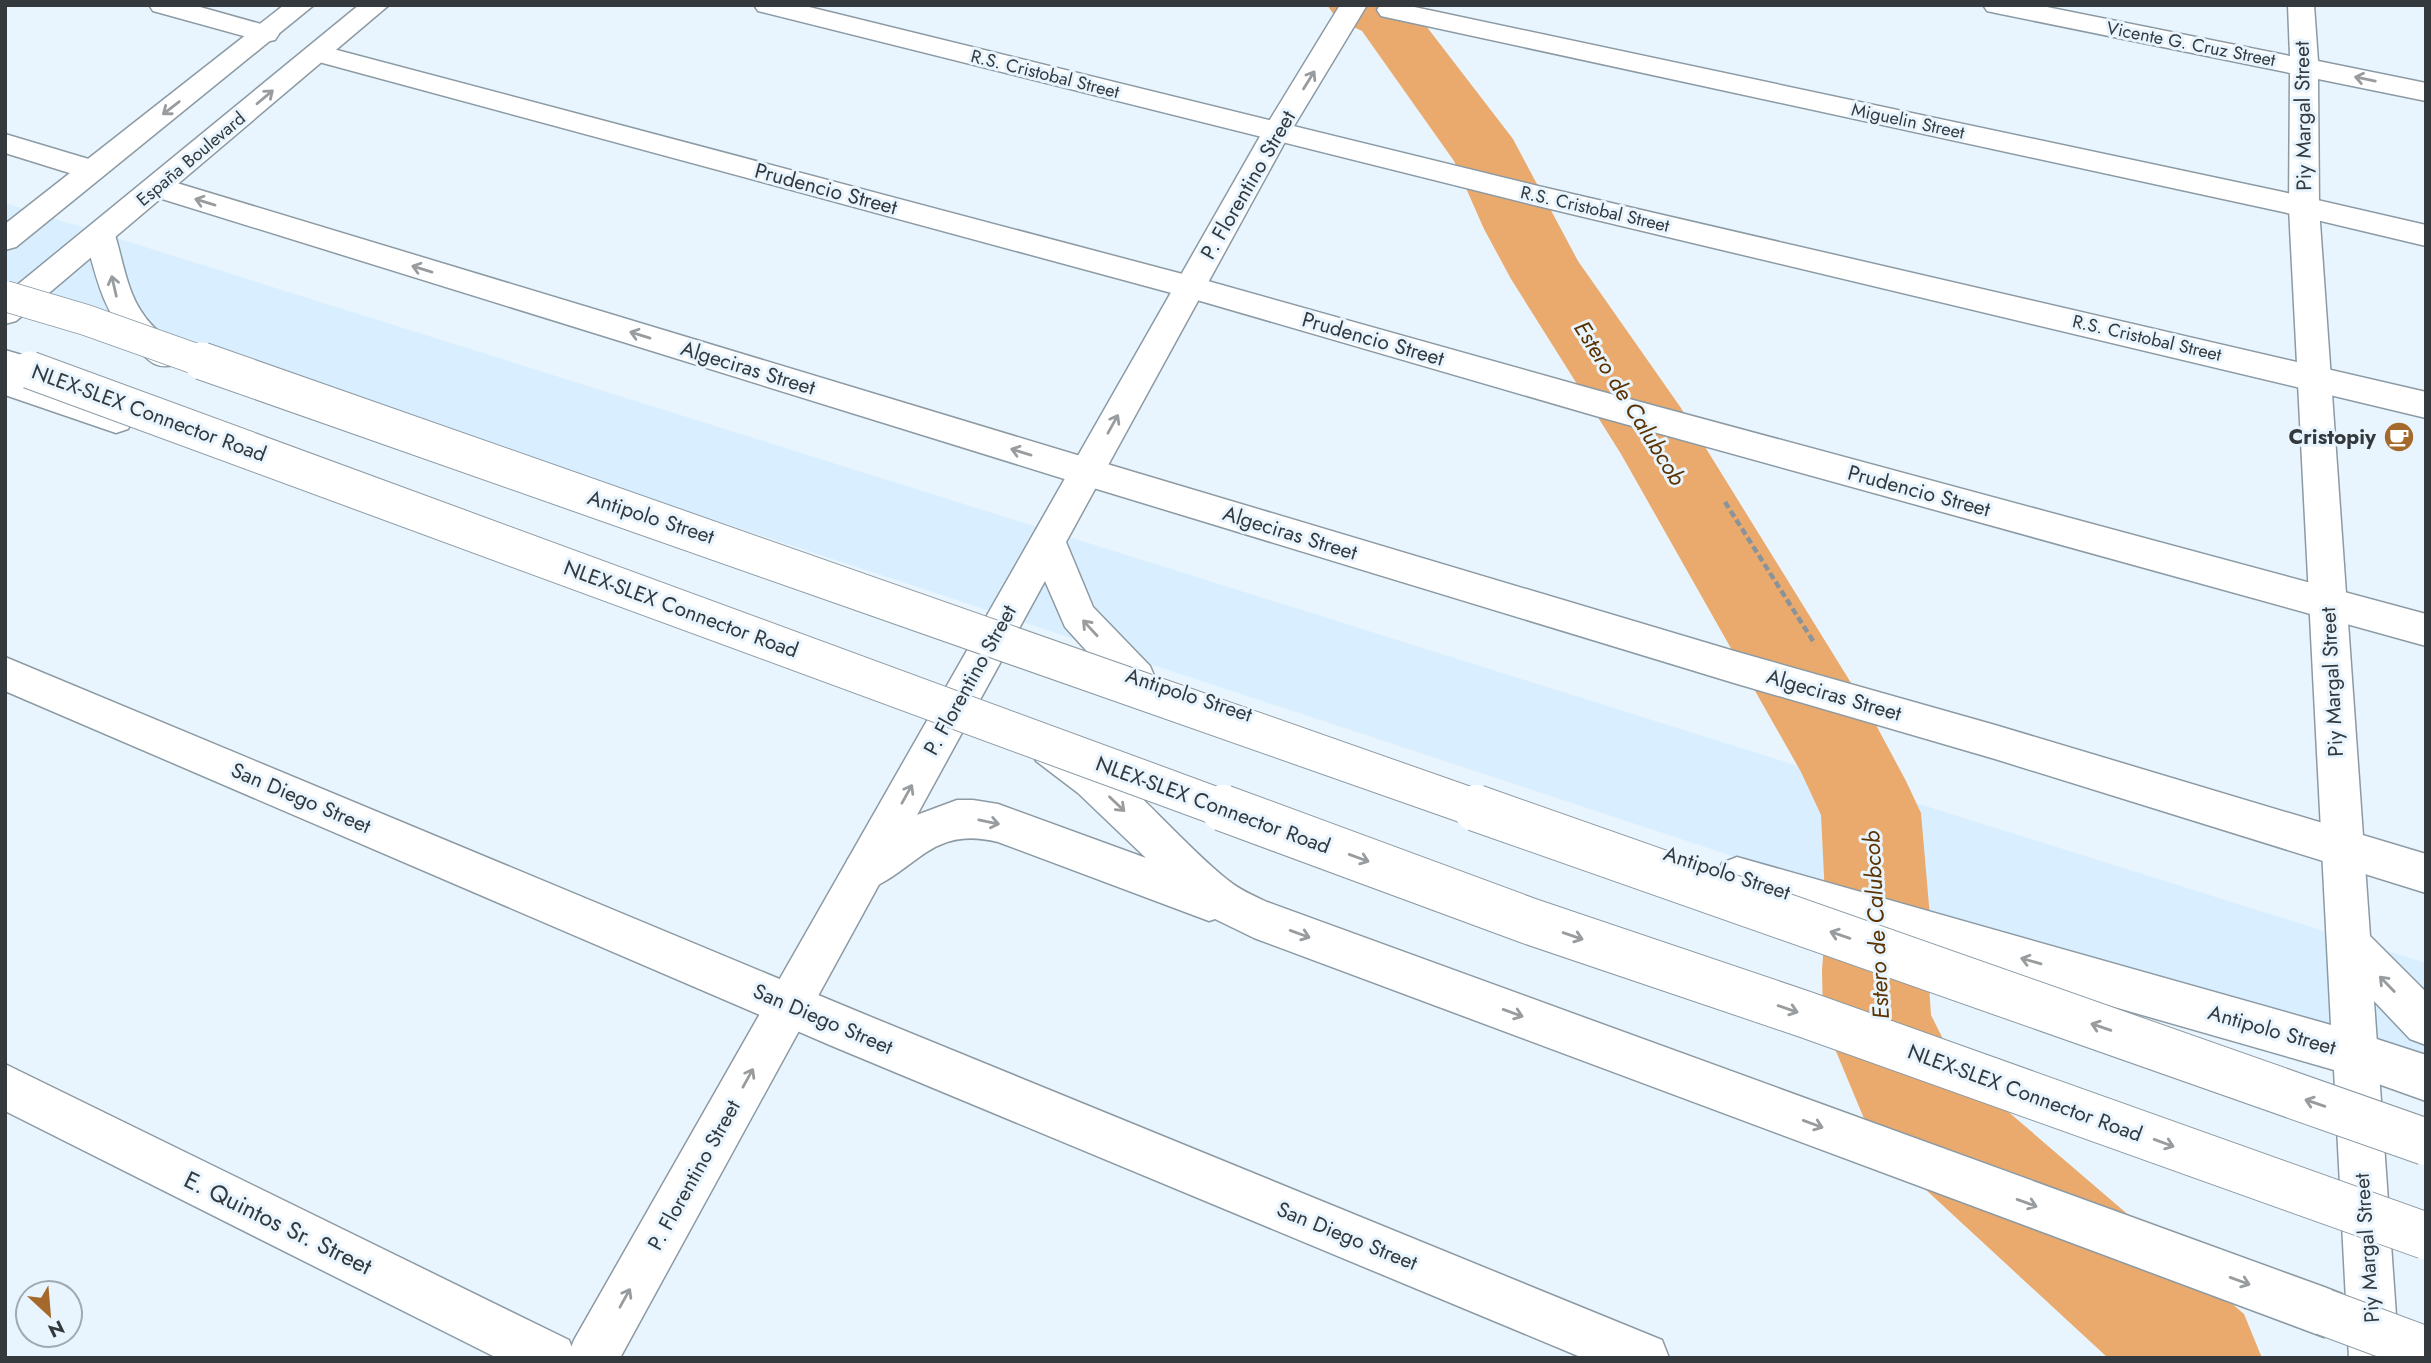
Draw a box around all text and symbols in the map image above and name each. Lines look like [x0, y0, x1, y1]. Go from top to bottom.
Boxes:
street label: Vicente G. Cruz Street [2104, 15, 2278, 73]
street label: Piy Margal Street [2287, 41, 2319, 191]
street label: R.S. Cristobal Street [968, 43, 1123, 105]
one-way arrow [1302, 70, 1316, 90]
one-way arrow [2354, 72, 2377, 85]
one-way arrow [255, 89, 273, 105]
street label: Miguelin Street [1849, 96, 1968, 146]
one-way arrow [162, 101, 180, 116]
street label: P. Florentino Street [1193, 105, 1303, 265]
street label: España Boulevard [131, 106, 251, 212]
street label: Prudencio Street [751, 156, 901, 222]
street label: R.S. Cristobal Street [1518, 179, 1673, 239]
one-way arrow [194, 195, 216, 208]
one-way arrow [411, 261, 433, 274]
one-way arrow [107, 275, 120, 298]
street label: Prudencio Street [1298, 304, 1448, 374]
street label: R.S. Cristobal Street [2070, 308, 2225, 368]
water label: Estero de Calubcob [1566, 314, 1695, 492]
one-way arrow [629, 328, 651, 341]
street label: Algeciras Street [677, 333, 819, 403]
street label: NLEX-SLEX Connector Road [27, 357, 271, 469]
one-way arrow [1107, 414, 1120, 435]
cafe icon: Cristopiy [2382, 420, 2416, 454]
place label: Cristopiy [2289, 422, 2377, 452]
one-way arrow [1011, 444, 1033, 457]
street label: Prudencio Street [1844, 458, 1994, 524]
street label: Antipolo Street [584, 482, 718, 552]
street label: Algeciras Street [1219, 498, 1361, 568]
street label: NLEX-SLEX Connector Road [559, 553, 803, 665]
street label: P. Florentino Street [916, 599, 1024, 761]
street label: Piy Margal Street [2313, 606, 2351, 758]
one-way arrow [1082, 619, 1098, 637]
street label: Antipolo Street [1122, 660, 1256, 730]
street label: Algeciras Street [1763, 661, 1905, 729]
street label: NLEX-SLEX Connector Road [1091, 749, 1335, 861]
street label: San Diego Street [226, 755, 376, 841]
one-way arrow [901, 784, 914, 805]
one-way arrow [1108, 795, 1125, 812]
one-way arrow [977, 815, 1000, 829]
water label: Estero de Calubcob [1854, 830, 1898, 1020]
street label: Antipolo Street [1660, 838, 1794, 908]
one-way arrow [1347, 853, 1369, 866]
one-way arrow [1829, 928, 1851, 941]
one-way arrow [1288, 929, 1310, 942]
one-way arrow [1561, 931, 1583, 943]
one-way arrow [2020, 953, 2042, 966]
one-way arrow [2378, 975, 2395, 992]
street label: San Diego Street [748, 976, 898, 1062]
street label: Antipolo Street [2205, 997, 2339, 1063]
one-way arrow [1777, 1004, 1799, 1016]
one-way arrow [1502, 1008, 1524, 1020]
one-way arrow [2090, 1020, 2112, 1032]
street label: NLEX-SLEX Connector Road [1903, 1037, 2147, 1149]
one-way arrow [742, 1068, 755, 1089]
street label: P. Florentino Street [640, 1094, 748, 1256]
one-way arrow [2305, 1096, 2327, 1108]
one-way arrow [1802, 1119, 1824, 1131]
one-way arrow [2153, 1138, 2175, 1150]
street label: E. Quintos Sr. Street [178, 1162, 378, 1283]
street label: Piy Margal Street [2347, 1172, 2387, 1324]
street label: San Diego Street [1272, 1194, 1422, 1278]
one-way arrow [2015, 1197, 2037, 1210]
one-way arrow [2229, 1276, 2251, 1288]
north arrow [14, 1279, 84, 1349]
one-way arrow [619, 1288, 632, 1309]
text: N [44, 1313, 69, 1344]

